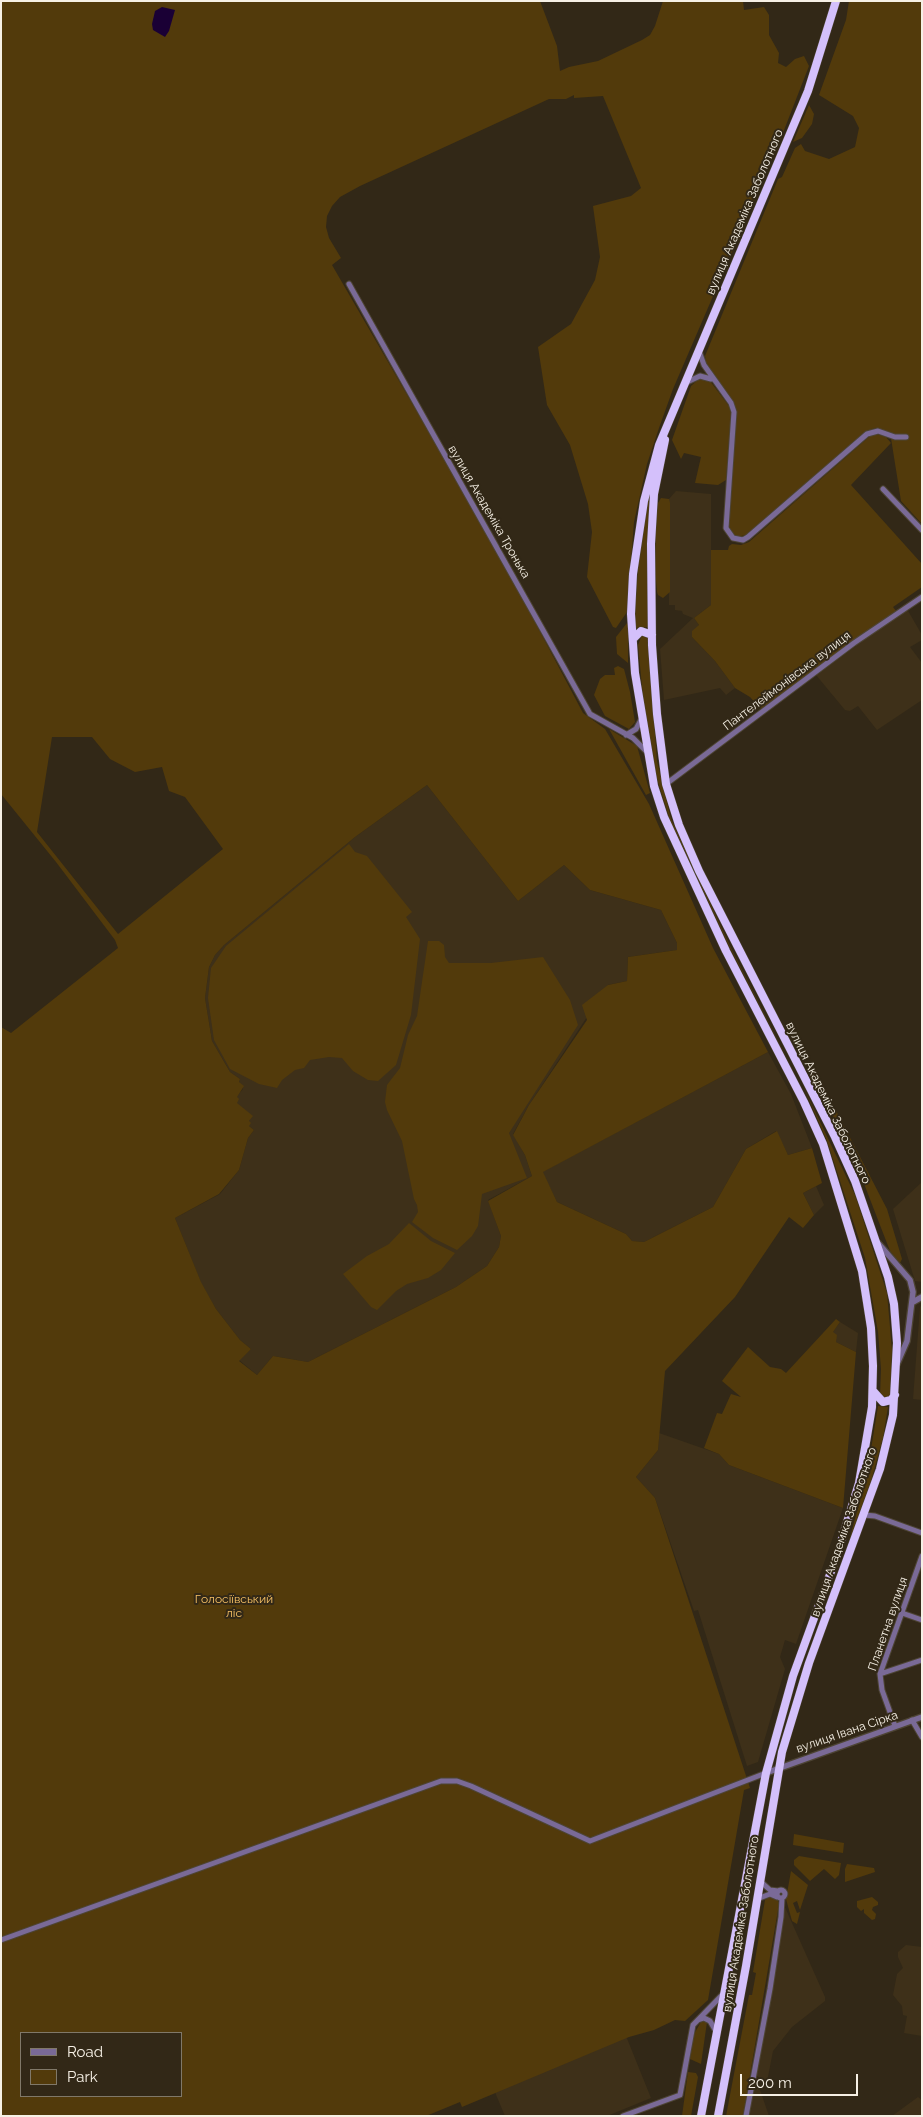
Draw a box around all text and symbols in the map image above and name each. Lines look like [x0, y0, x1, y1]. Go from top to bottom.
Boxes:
street label: вулиця Академіка Заболотного [704, 127, 786, 297]
street label: вулиця Академіка Тронька [445, 443, 533, 581]
street label: Пантелеймонівська вулиця [720, 628, 854, 734]
street label: вулиця Академіка Заболотного [782, 1020, 874, 1186]
street label: вулиця Академіка Заболотного [808, 1445, 880, 1619]
street label: Планетна вулиця [865, 1575, 911, 1673]
park label: Голосіївський ліс [195, 1592, 273, 1620]
street label: вулиця Івана Сірка [794, 1708, 900, 1756]
street label: вулиця Академіка Заболотного [720, 1835, 762, 2013]
legend [20, 2032, 182, 2097]
text: Road [67, 2043, 103, 2061]
scale bar [743, 2064, 860, 2096]
text: Park [67, 2068, 98, 2086]
text: 200 m [748, 2074, 792, 2092]

